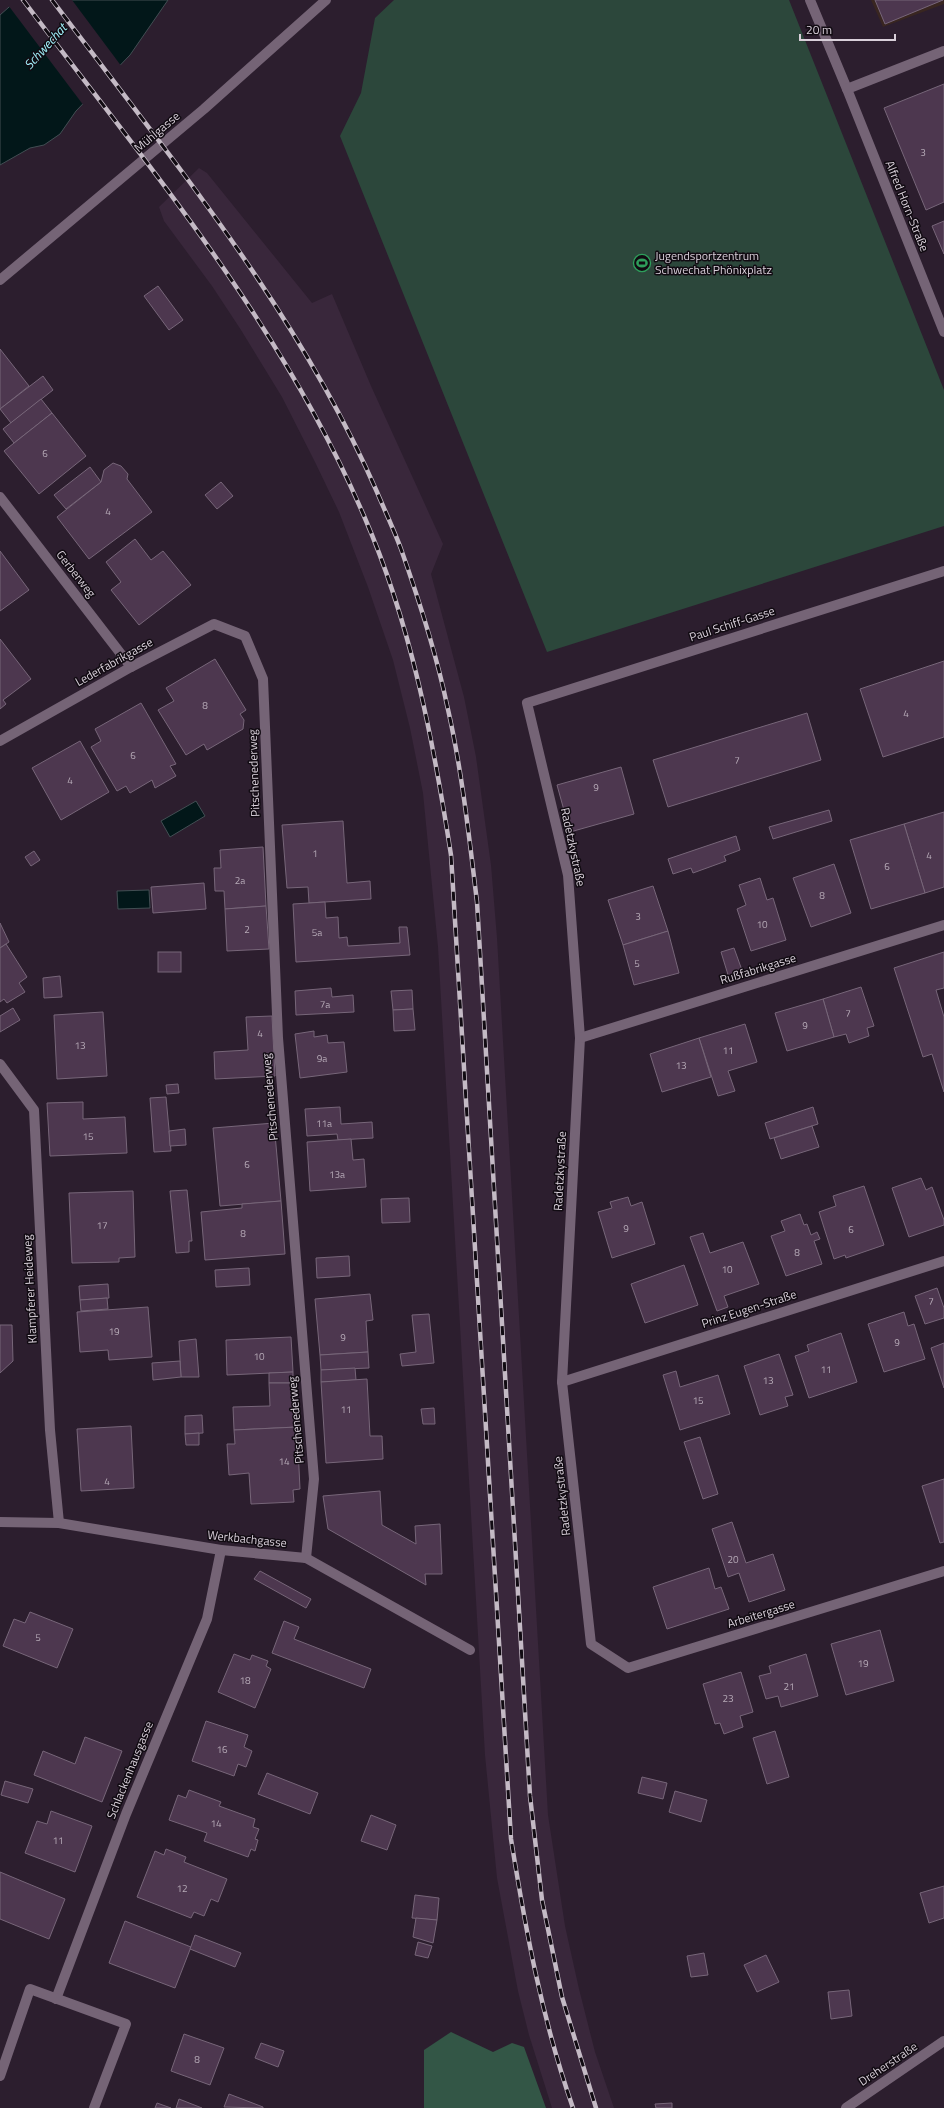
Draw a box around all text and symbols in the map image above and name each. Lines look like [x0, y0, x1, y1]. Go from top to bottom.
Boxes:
scale bar [800, 16, 895, 42]
water label: Schwechat [19, 17, 72, 73]
text: 20 m [806, 20, 832, 39]
street label: Mühlgasse [129, 107, 184, 157]
house number: 3 [920, 145, 926, 160]
street label: Alfred Horn-Straße [881, 157, 934, 254]
place label: Jugendsportzentrum Schwechat Phönixplatz [655, 246, 772, 279]
sports icon: Jugendsportzentrum Schwechat Phönixplatz [632, 253, 652, 273]
house number: 6 [42, 446, 48, 461]
house number: 4 [105, 504, 111, 519]
street label: Gerberweg [52, 546, 101, 601]
street label: Paul Schiff-Gasse [687, 601, 777, 646]
street label: Lederfabrikgasse [71, 632, 156, 691]
house number: 8 [202, 698, 208, 713]
house number: 4 [903, 706, 909, 721]
street label: Pitschenederweg [242, 729, 265, 817]
house number: 6 [130, 748, 136, 763]
house number: 7 [734, 753, 740, 768]
house number: 4 [67, 773, 73, 788]
house number: 9 [593, 780, 599, 795]
street label: Radetzkystraße [556, 806, 591, 888]
house number: 1 [312, 846, 318, 861]
house number: 4 [926, 848, 932, 863]
house number: 6 [884, 859, 890, 874]
house number: 2a [235, 873, 245, 888]
house number: 8 [819, 888, 825, 903]
house number: 3 [635, 909, 641, 924]
house number: 10 [756, 917, 768, 932]
house number: 2 [244, 922, 250, 937]
house number: 5a [312, 925, 322, 940]
street label: Rußfabrikgasse [717, 948, 798, 989]
house number: 5 [634, 956, 640, 971]
house number: 7a [320, 997, 330, 1012]
house number: 7 [845, 1006, 851, 1021]
house number: 9 [802, 1018, 808, 1033]
house number: 4 [257, 1026, 263, 1041]
house number: 13 [74, 1038, 86, 1053]
house number: 11 [722, 1043, 734, 1058]
house number: 9a [317, 1051, 327, 1066]
street label: Pitschenederweg [256, 1053, 283, 1142]
house number: 13 [675, 1058, 687, 1073]
house number: 11a [316, 1116, 332, 1131]
house number: 15 [82, 1129, 94, 1144]
street label: Radetzkystraße [548, 1131, 571, 1211]
house number: 6 [244, 1157, 250, 1172]
house number: 13a [329, 1167, 345, 1182]
house number: 17 [96, 1218, 108, 1233]
house number: 9 [623, 1221, 629, 1236]
house number: 6 [848, 1222, 854, 1237]
house number: 8 [240, 1226, 246, 1241]
street label: Klampferer Heideweg [17, 1234, 42, 1344]
house number: 8 [794, 1245, 800, 1260]
house number: 10 [721, 1262, 733, 1277]
street label: Prinz Eugen-Straße [699, 1284, 799, 1333]
house number: 7 [928, 1294, 934, 1309]
house number: 19 [108, 1324, 120, 1339]
house number: 9 [340, 1330, 346, 1345]
house number: 9 [894, 1335, 900, 1350]
house number: 10 [253, 1349, 265, 1364]
house number: 11 [820, 1362, 832, 1377]
house number: 13 [762, 1373, 774, 1388]
street label: Pitschenederweg [282, 1376, 309, 1465]
house number: 15 [692, 1393, 704, 1408]
house number: 11 [340, 1402, 352, 1417]
house number: 14 [278, 1454, 290, 1469]
street label: Radetzkystraße [548, 1455, 575, 1537]
house number: 4 [104, 1474, 110, 1489]
street label: Werkbachgasse [206, 1525, 288, 1552]
house number: 20 [727, 1552, 739, 1567]
street label: Arbeitergasse [725, 1594, 797, 1633]
house number: 5 [35, 1630, 41, 1645]
house number: 19 [857, 1656, 869, 1671]
house number: 18 [239, 1673, 251, 1688]
house number: 21 [783, 1679, 795, 1694]
house number: 23 [722, 1691, 734, 1706]
street label: Schlackenhausgasse [101, 1718, 158, 1822]
house number: 16 [216, 1742, 228, 1757]
house number: 14 [210, 1816, 222, 1831]
house number: 11 [52, 1833, 64, 1848]
house number: 12 [176, 1881, 188, 1896]
street label: Dreherstraße [854, 2037, 921, 2090]
house number: 8 [194, 2052, 200, 2067]

